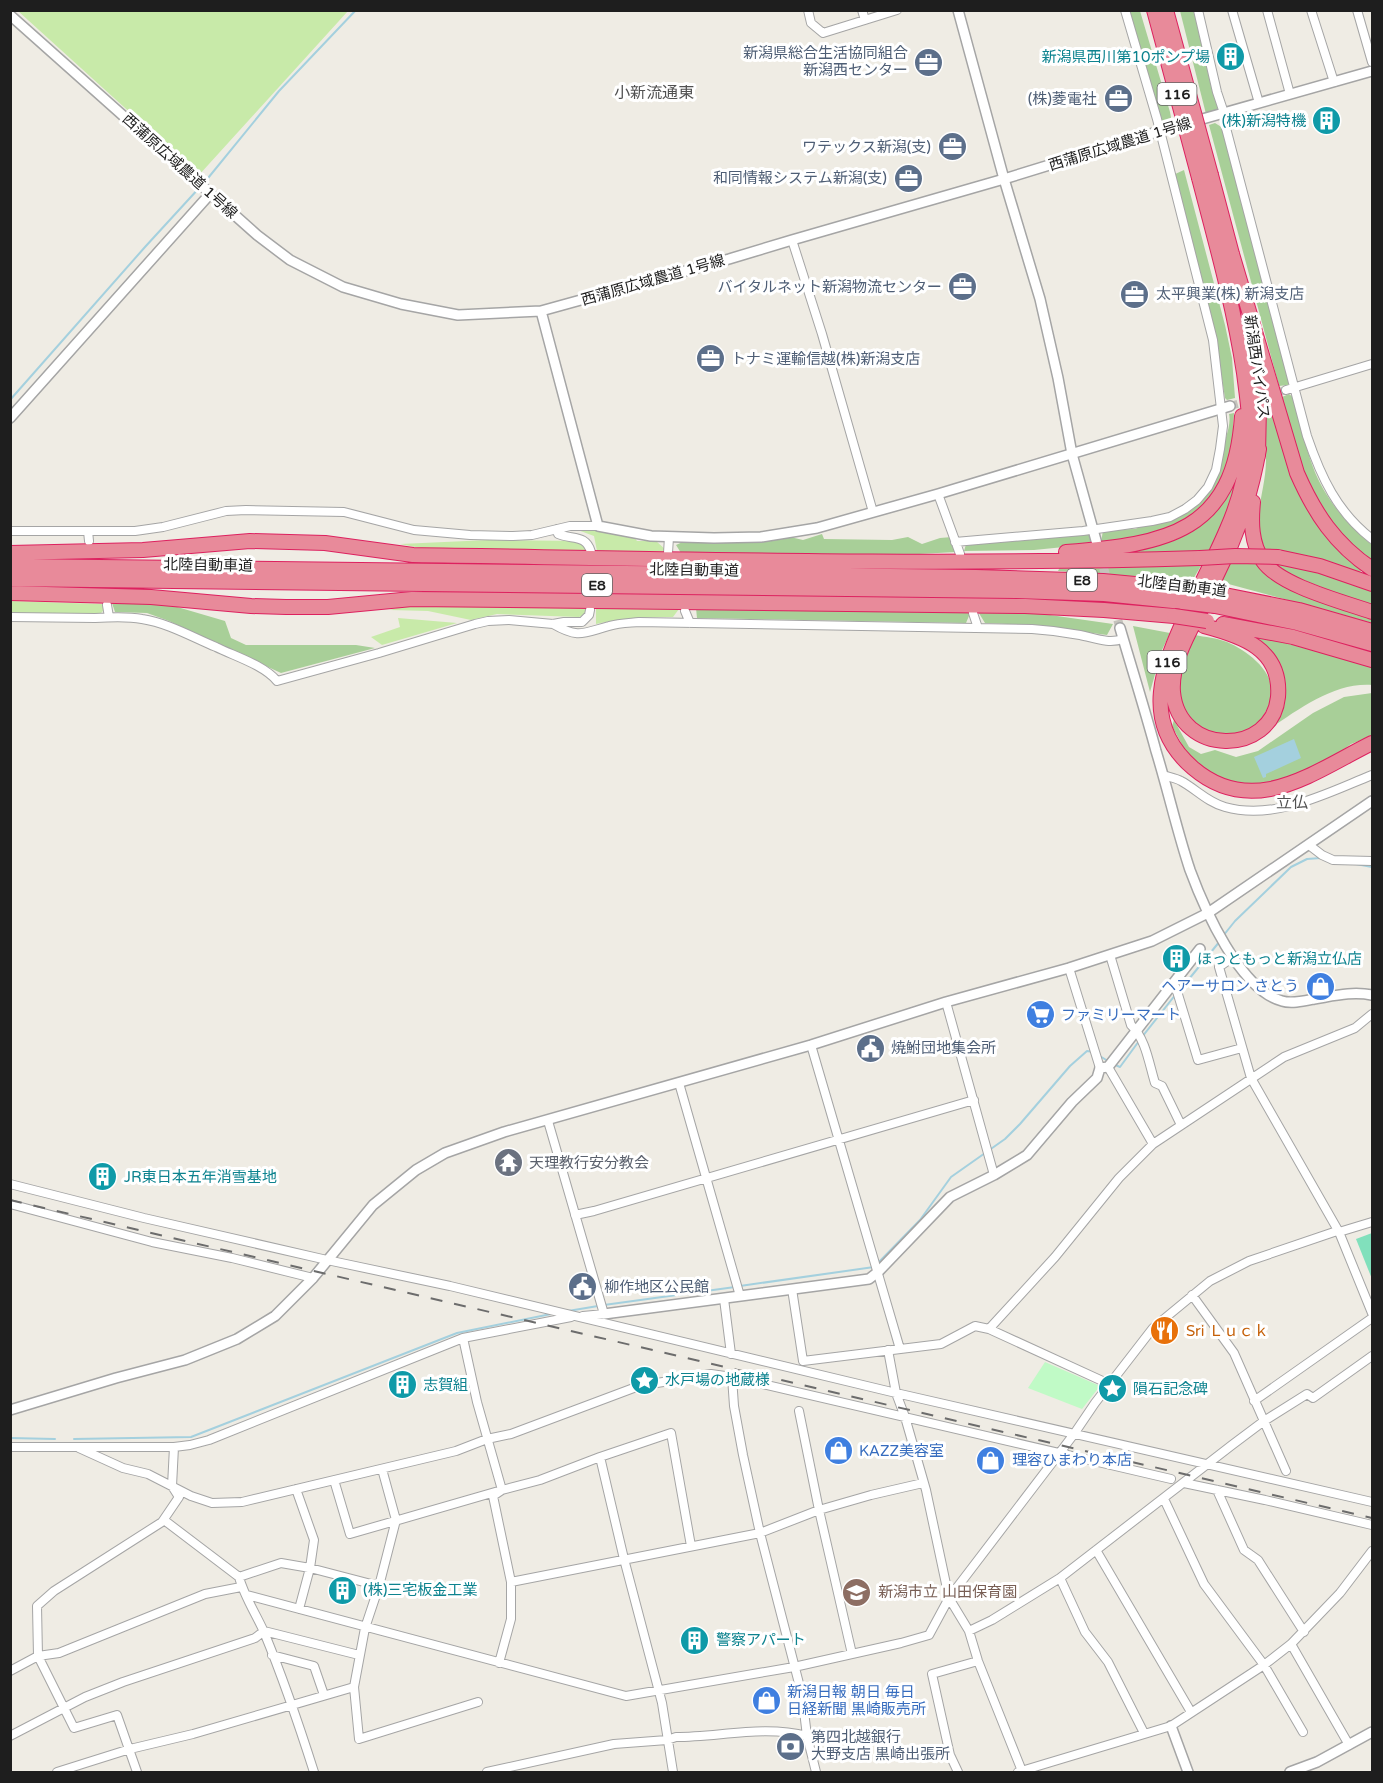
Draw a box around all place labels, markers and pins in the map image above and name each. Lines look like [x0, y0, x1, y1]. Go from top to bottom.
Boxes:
building icon: 新潟県西川第10ポンプ場 [1215, 41, 1247, 73]
place label: 新潟県総合生活協同組合 新潟西センター [743, 44, 908, 79]
office icon: 新潟県総合生活協同組合 新潟西センター [913, 46, 945, 78]
place label: 新潟県西川第10ポンプ場 [1042, 48, 1210, 66]
office icon: (株)菱電社 [1102, 83, 1134, 115]
place label: (株)菱電社 [1028, 90, 1097, 108]
building icon: (株)新潟特機 [1311, 105, 1343, 137]
place label: (株)新潟特機 [1222, 112, 1306, 130]
office icon: ワテックス新潟(支) [936, 131, 968, 163]
place label: ワテックス新潟(支) [802, 138, 931, 156]
office icon: 和同情報システム新潟(支) [892, 162, 924, 194]
place label: 和同情報システム新潟(支) [713, 169, 887, 187]
office icon: バイタルネット新潟物流センター [947, 271, 979, 303]
place label: バイタルネット新潟物流センター [718, 278, 942, 296]
office icon: 太平興業(株) 新潟支店 [1119, 278, 1151, 310]
place label: 太平興業(株) 新潟支店 [1156, 285, 1304, 303]
office icon: トナミ運輸信越(株)新潟支店 [694, 343, 726, 375]
place label: トナミ運輸信越(株)新潟支店 [731, 350, 920, 368]
building icon: ほっともっと新潟立仏店 [1160, 943, 1192, 975]
place label: ほっともっと新潟立仏店 [1197, 950, 1362, 968]
shop icon: ヘアーサロン さとう [1304, 970, 1336, 1002]
place label: ヘアーサロン さとう [1161, 977, 1299, 995]
supermarket icon: ファミリーマート [1024, 999, 1056, 1031]
place label: ファミリーマート [1061, 1006, 1181, 1024]
public building icon: 焼鮒団地集会所 [854, 1032, 886, 1064]
place label: 焼鮒団地集会所 [891, 1039, 996, 1057]
temple icon: 天理教行安分教会 [492, 1147, 524, 1179]
place label: 天理教行安分教会 [529, 1154, 649, 1172]
building icon: JR東日本五年消雪基地 [87, 1161, 119, 1193]
place label: JR東日本五年消雪基地 [124, 1168, 277, 1186]
public building icon: 柳作地区公民館 [567, 1271, 599, 1303]
place label: 柳作地区公民館 [604, 1278, 709, 1296]
restaurant icon: Sri Ｌｕｃｋ [1149, 1315, 1181, 1347]
place label: Sri Ｌｕｃｋ [1186, 1322, 1269, 1340]
place icon: 水戸場の地蔵様 [628, 1364, 660, 1396]
building icon: 志賀組 [386, 1369, 418, 1401]
place label: 水戸場の地蔵様 [665, 1371, 770, 1389]
place icon: 隕石記念碑 [1096, 1373, 1128, 1405]
place label: 志賀組 [423, 1376, 468, 1394]
place label: 隕石記念碑 [1133, 1380, 1208, 1398]
shop icon: KAZZ美容室 [822, 1435, 854, 1467]
place label: KAZZ美容室 [859, 1442, 944, 1460]
shop icon: 理容ひまわり本店 [975, 1444, 1007, 1476]
place label: 理容ひまわり本店 [1012, 1451, 1132, 1469]
building icon: (株)三宅板金工業 [326, 1574, 358, 1606]
school or university icon: 新潟市立 山田保育園 [841, 1576, 873, 1608]
place label: (株)三宅板金工業 [363, 1581, 477, 1599]
place label: 新潟市立 山田保育園 [878, 1583, 1017, 1601]
building icon: 警察アパート [679, 1624, 711, 1656]
place label: 警察アパート [716, 1631, 806, 1649]
place label: 新潟日報 朝日 毎日 日経新聞 黒崎販売所 [787, 1683, 926, 1718]
shop icon: 新潟日報 朝日 毎日 日経新聞 黒崎販売所 [750, 1685, 782, 1717]
place label: 第四北越銀行 大野支店 黒崎出張所 [811, 1728, 950, 1763]
bank icon: 第四北越銀行 大野支店 黒崎出張所 [774, 1730, 806, 1762]

